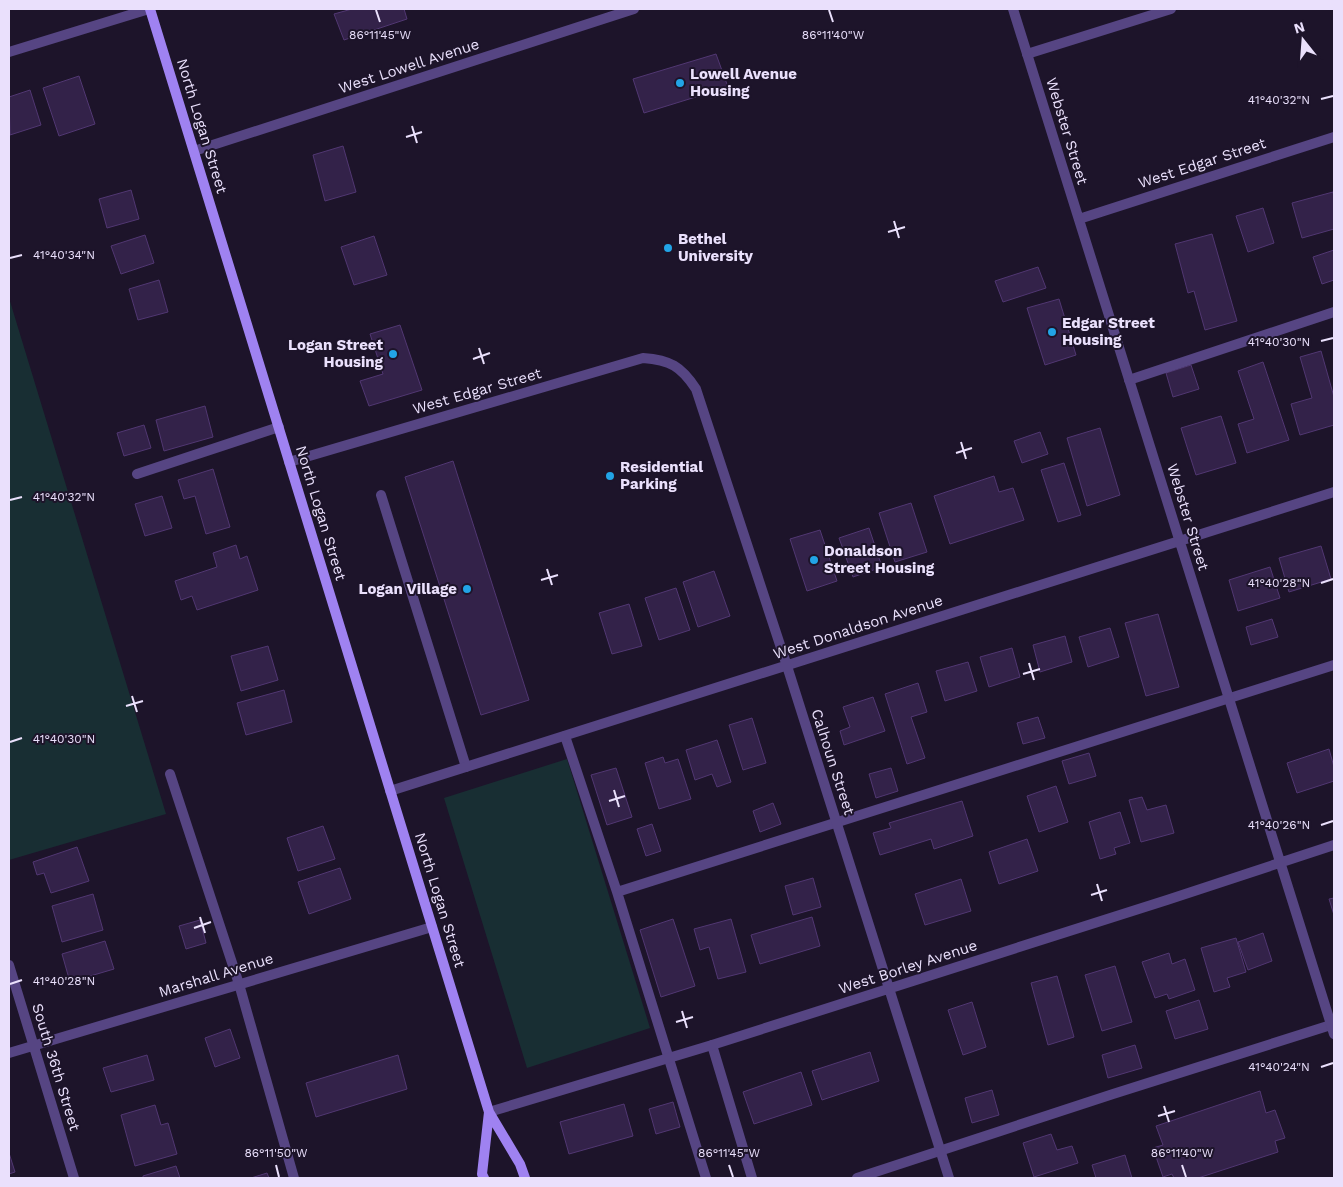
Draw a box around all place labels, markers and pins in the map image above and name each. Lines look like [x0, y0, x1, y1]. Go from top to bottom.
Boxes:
place label: Lowell Avenue Housing [690, 65, 797, 100]
marker: Lowell Avenue Housing [674, 77, 686, 89]
place label: Bethel University [678, 230, 753, 265]
marker: Bethel University [662, 242, 674, 254]
place label: Edgar Street Housing [1062, 314, 1155, 349]
marker: Edgar Street Housing [1046, 326, 1058, 338]
place label: Logan Street Housing [288, 336, 384, 371]
marker: Logan Street Housing [387, 348, 399, 360]
place label: Residential Parking [620, 458, 703, 493]
marker: Residential Parking [604, 470, 616, 482]
place label: Donaldson Street Housing [824, 542, 935, 577]
marker: Donaldson Street Housing [808, 554, 820, 566]
place label: Logan Village [359, 580, 457, 598]
marker: Logan Village [461, 583, 473, 595]

